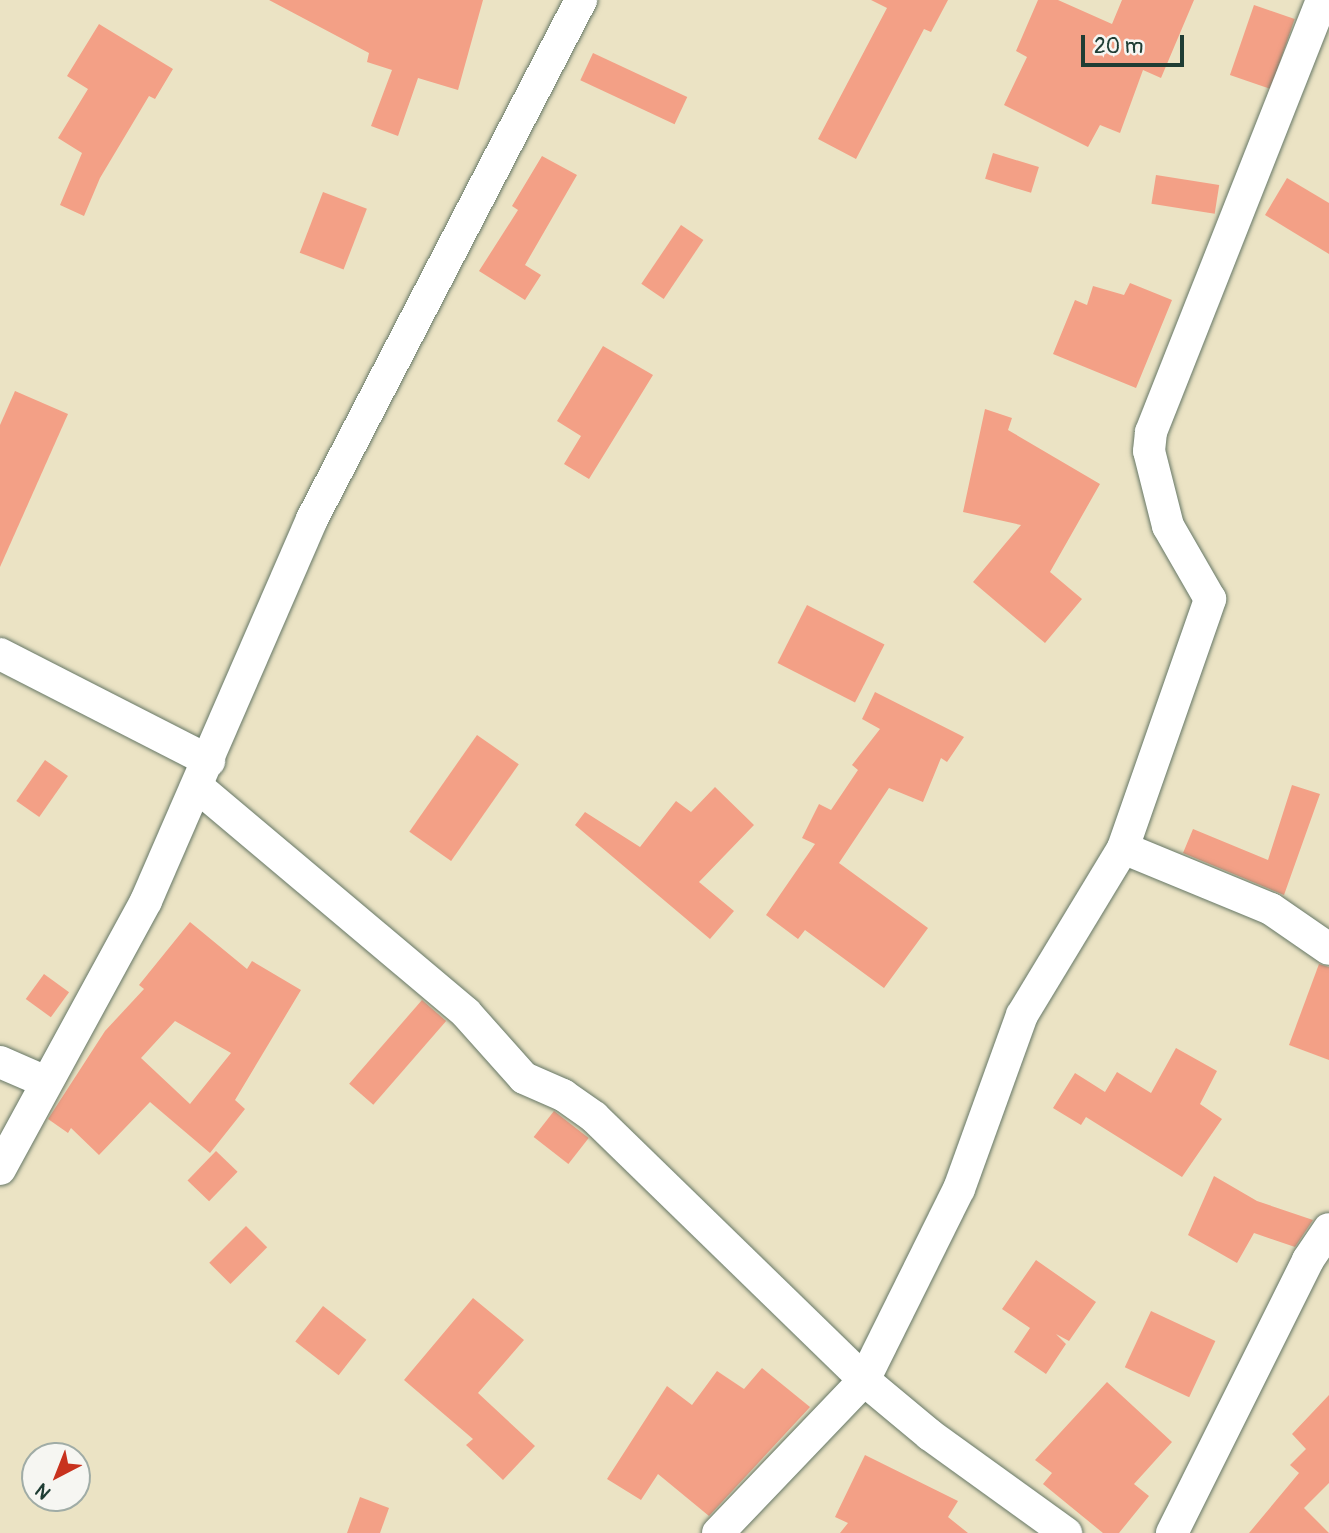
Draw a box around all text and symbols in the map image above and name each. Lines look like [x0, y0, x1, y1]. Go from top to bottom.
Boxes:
scale bar [1084, 21, 1187, 65]
text: 20 m [1094, 33, 1143, 60]
north arrow [21, 1442, 91, 1512]
text: N [30, 1478, 56, 1504]

